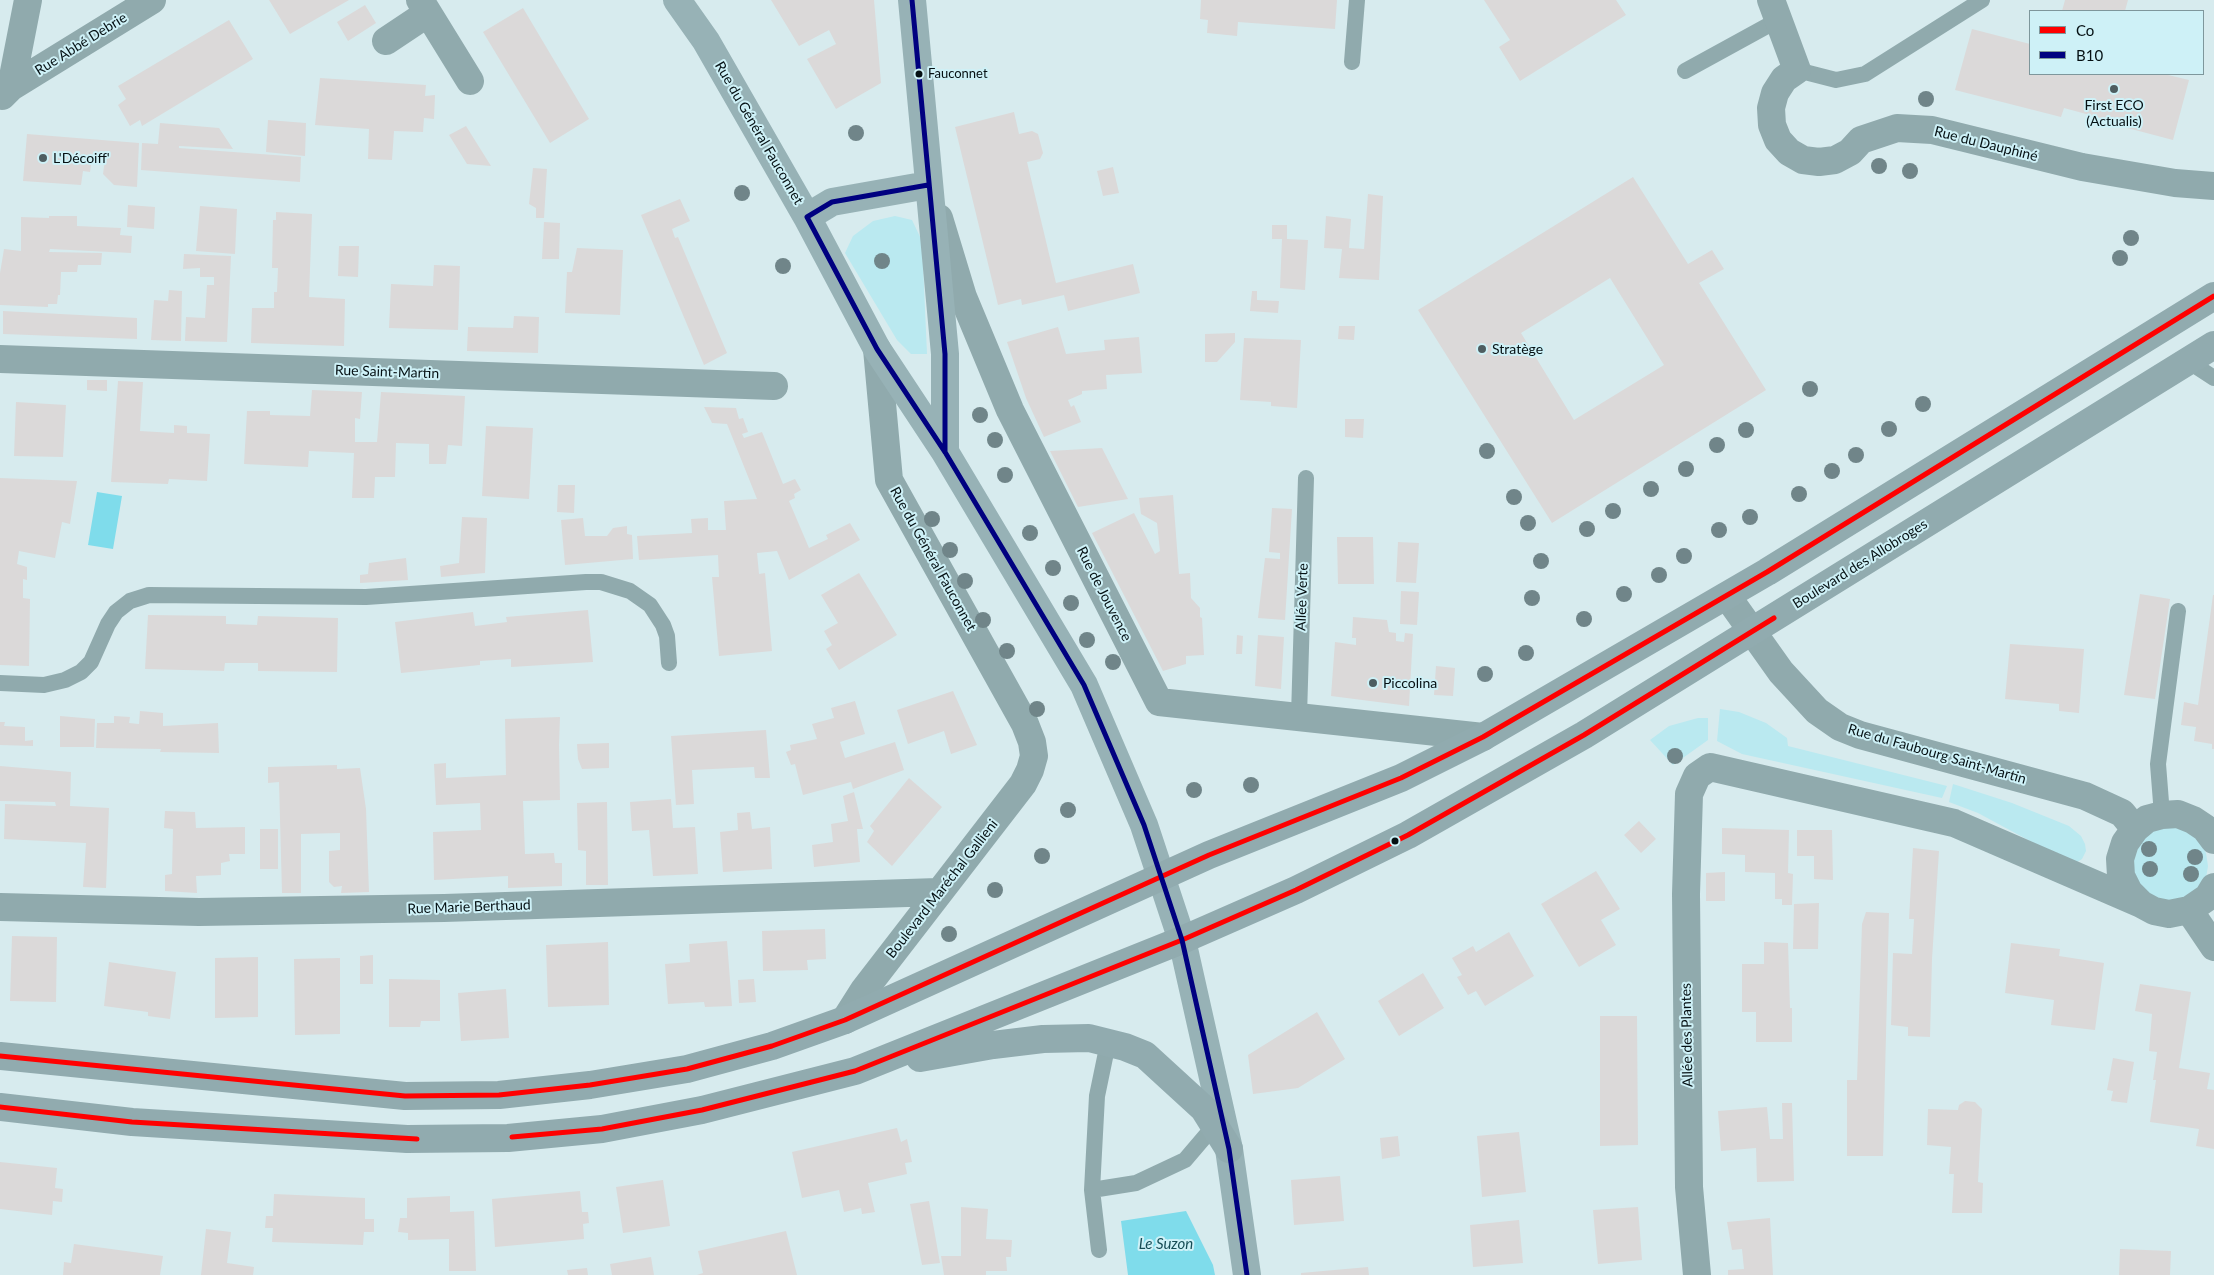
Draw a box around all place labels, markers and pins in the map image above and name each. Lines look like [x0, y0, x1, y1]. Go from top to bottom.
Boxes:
place label: Fauconnet [928, 66, 988, 82]
marker: Fauconnet [914, 69, 924, 79]
marker: First ECO (Actualis) [2108, 83, 2120, 95]
place label: First ECO (Actualis) [2084, 97, 2144, 130]
place label: L'Décoiff' [53, 150, 110, 166]
marker: L'Décoiff' [37, 152, 49, 164]
place label: Stratège [1492, 341, 1543, 357]
marker: Stratège [1476, 343, 1488, 355]
place label: Piccolina [1383, 675, 1437, 691]
marker: Piccolina [1367, 677, 1379, 689]
unlabelled marker [1390, 836, 1400, 846]

